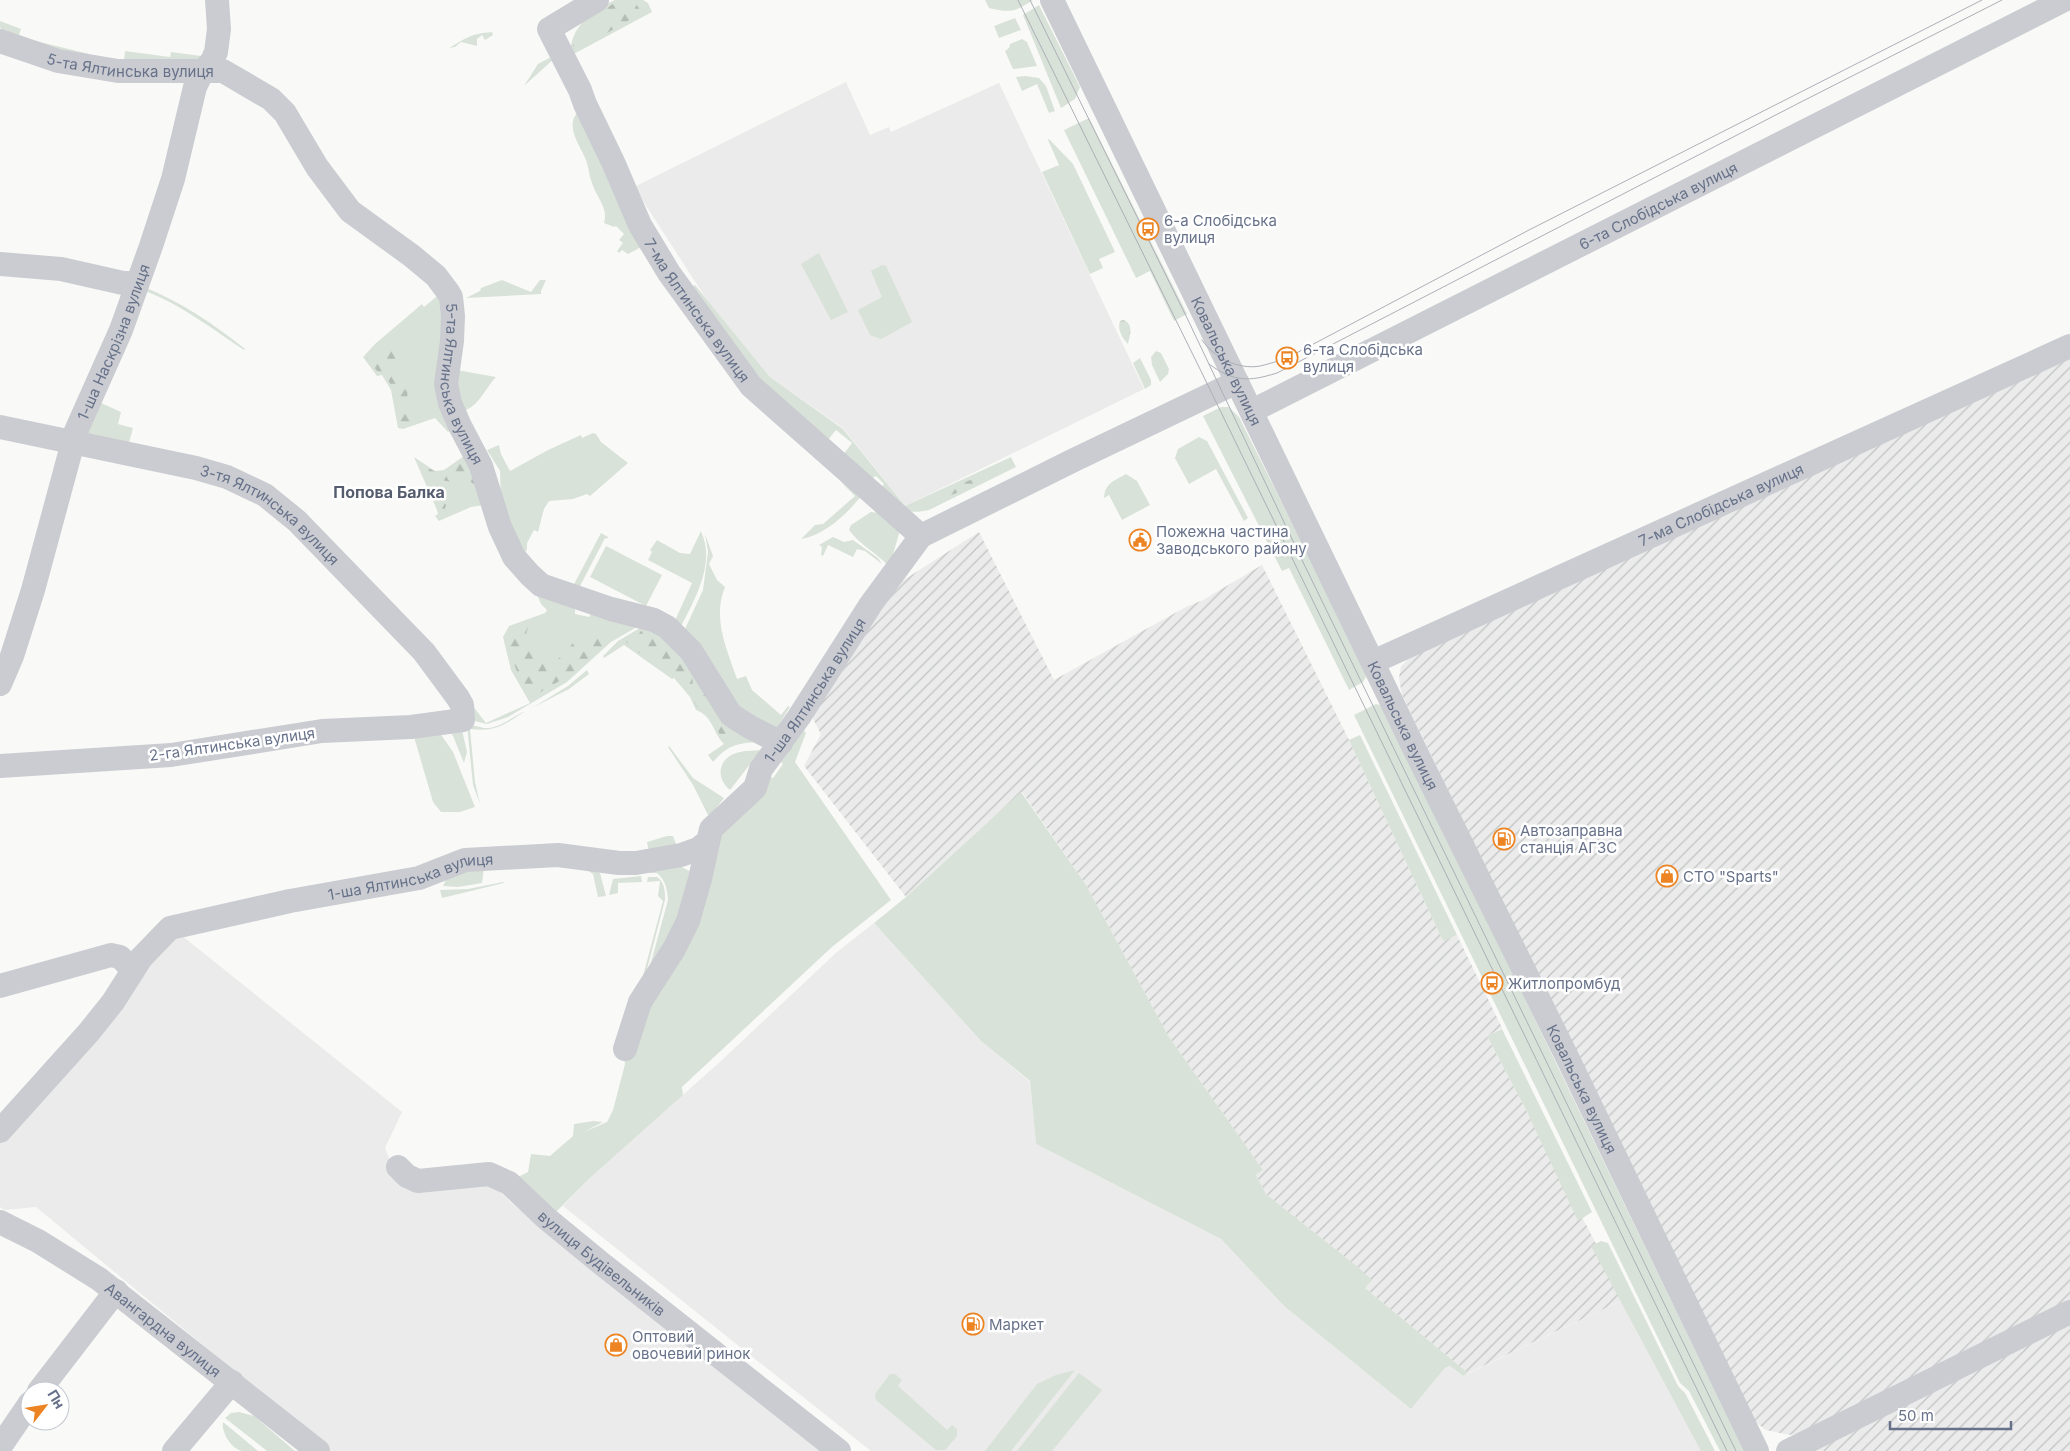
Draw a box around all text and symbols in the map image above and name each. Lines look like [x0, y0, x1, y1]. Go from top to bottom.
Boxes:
street label: 5-та Ялтинська вулиця [44, 48, 214, 81]
street label: 6-та Слобідська вулиця [1575, 157, 1740, 254]
place label: 6-а Слобідська вулиця [1164, 211, 1277, 247]
bus stop icon: 6-а Слобідська вулиця [1136, 217, 1160, 241]
street label: 7-ма Ялтинська вулиця [641, 234, 754, 386]
street label: 1-ша Наскрізна вулиця [73, 261, 153, 423]
street label: Ковальська вулиця [1187, 293, 1266, 429]
street label: 5-та Ялтинська вулиця [436, 302, 488, 467]
place label: 6-та Слобідська вулиця [1303, 340, 1423, 376]
bus stop icon: 6-та Слобідська вулиця [1275, 346, 1299, 370]
street label: 7-ма Слобідська вулиця [1635, 459, 1806, 550]
street label: 3-тя Ялтинська вулиця [198, 460, 344, 569]
district label: Попова Балка [333, 482, 445, 502]
place label: Пожежна частина Заводського району [1156, 522, 1307, 558]
public building icon: Пожежна частина Заводського району [1128, 528, 1152, 552]
street label: 1-ша Ялтинська вулиця [759, 614, 869, 766]
street label: Ковальська вулиця [1364, 658, 1443, 793]
street label: 2-га Ялтинська вулиця [148, 723, 316, 765]
place label: Автозаправна станція АГЗС [1520, 821, 1623, 857]
fuel station icon: Автозаправна станція АГЗС [1492, 827, 1516, 851]
street label: 1-ша Ялтинська вулиця [326, 849, 494, 904]
shop icon: СТО "Sparts" [1655, 864, 1679, 888]
place label: СТО "Sparts" [1683, 867, 1779, 886]
bus stop icon: Житлопромбуд [1480, 971, 1504, 995]
place label: Житлопромбуд [1508, 974, 1620, 993]
street label: Ковальська вулиця [1543, 1021, 1622, 1156]
street label: вулиця Будівельників [534, 1206, 670, 1320]
street label: Авангардна вулиця [101, 1278, 225, 1381]
fuel station icon: Маркет [961, 1312, 985, 1336]
place label: Маркет [989, 1315, 1044, 1334]
place label: Оптовий овочевий ринок [632, 1327, 751, 1363]
shop icon: Оптовий овочевий ринок [604, 1333, 628, 1357]
north arrow [20, 1381, 70, 1431]
text: Пн [44, 1386, 69, 1412]
scale bar [1890, 1398, 2011, 1430]
text: 50 m [1898, 1406, 1934, 1425]

